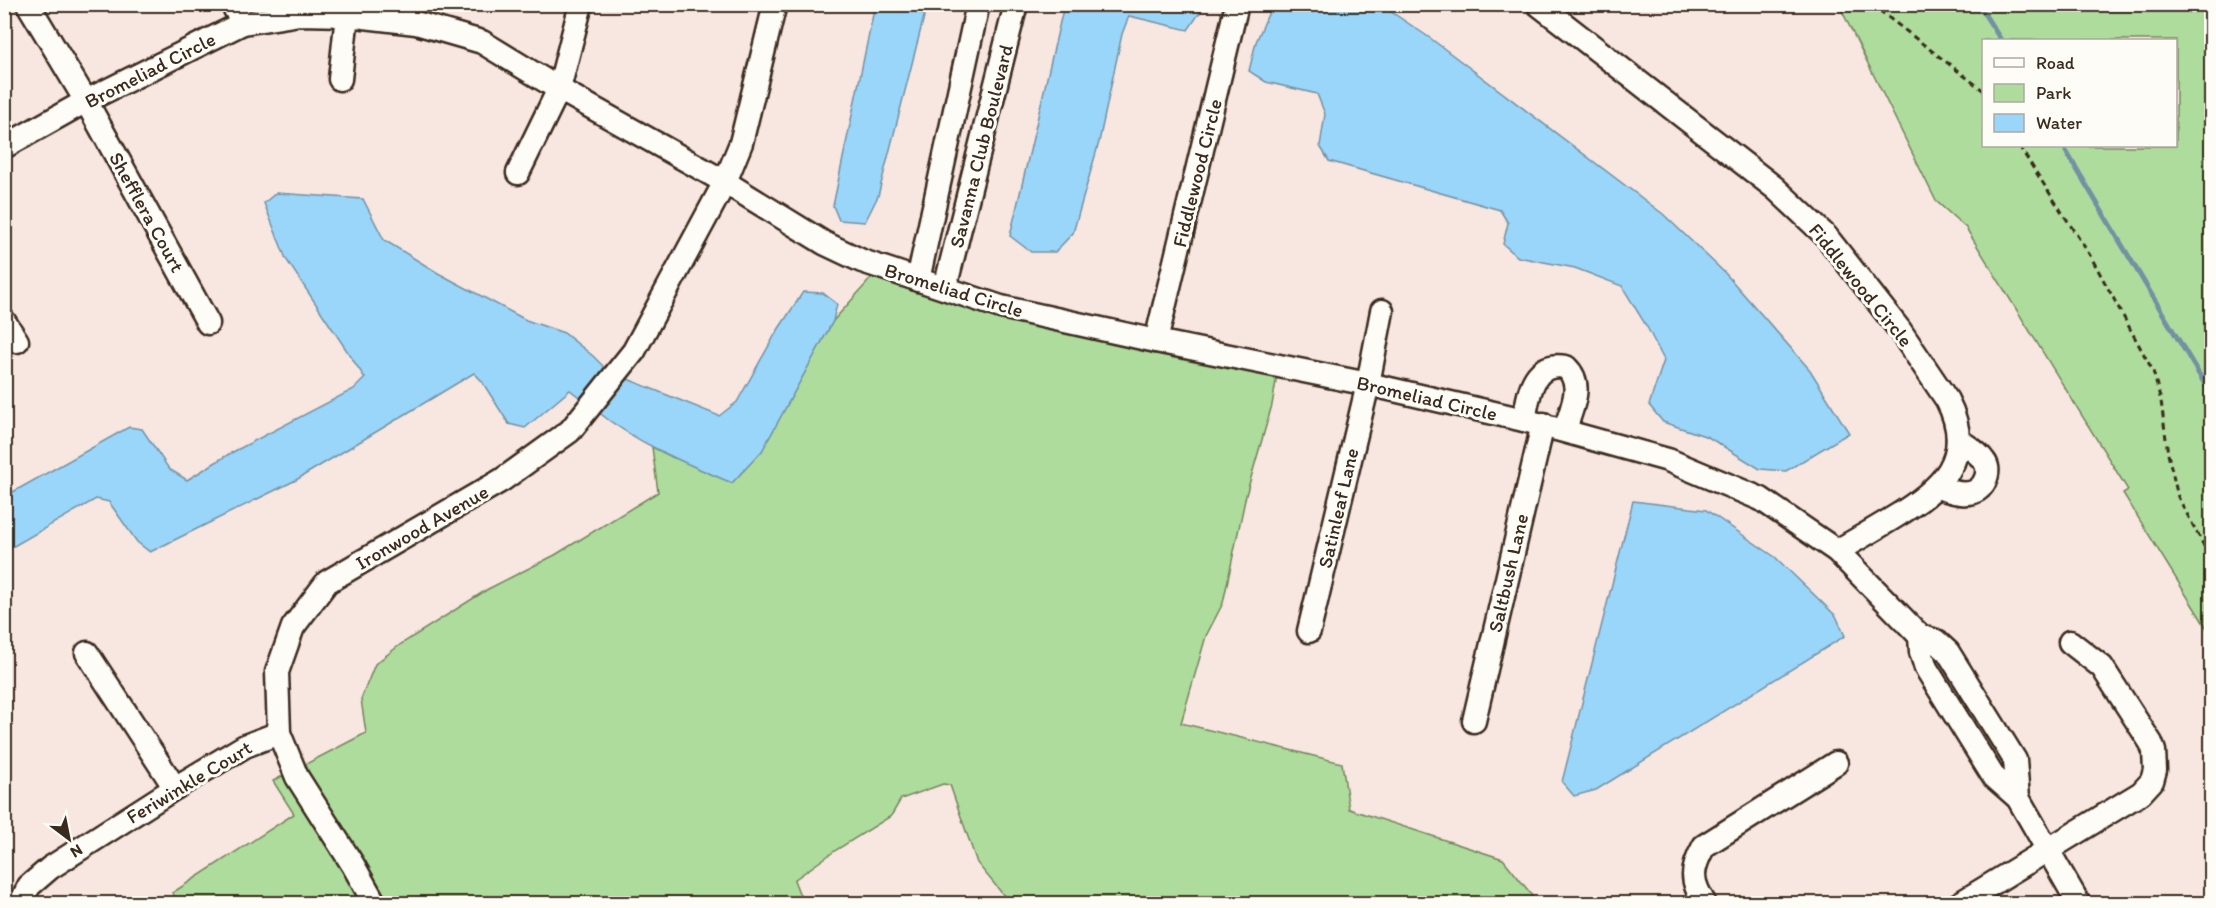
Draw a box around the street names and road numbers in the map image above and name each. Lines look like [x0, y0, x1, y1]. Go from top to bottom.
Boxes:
street label: Bromeliad Circle [81, 27, 219, 113]
street label: Savanna Club Boulevard [944, 42, 1018, 250]
street label: Fiddlewood Circle [1167, 96, 1227, 250]
street label: Shefflera Court [104, 148, 190, 277]
street label: Fiddlewood Circle [1804, 218, 1918, 352]
street label: Bromeliad Circle [882, 258, 1026, 322]
street label: Bromeliad Circle [1354, 370, 1500, 426]
street label: Satinleaf Lane [1313, 446, 1363, 570]
street label: Ironwood Avenue [351, 479, 493, 575]
street label: Saltbush Lane [1483, 511, 1533, 635]
street label: Feriwinkle Court [122, 735, 256, 829]

